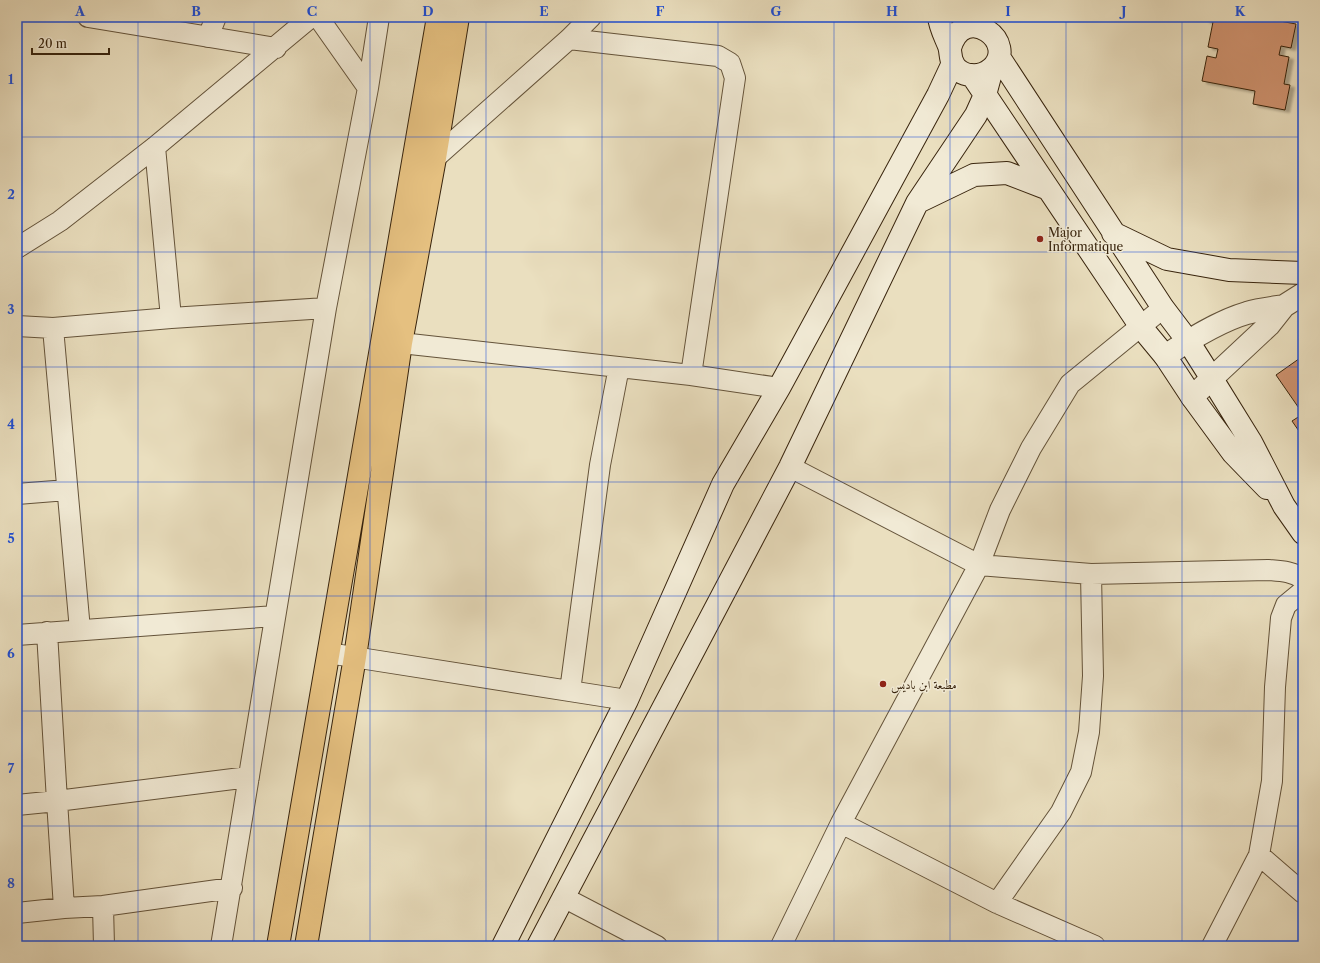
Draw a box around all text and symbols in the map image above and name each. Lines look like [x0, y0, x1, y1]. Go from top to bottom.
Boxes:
text: A [74, 3, 86, 19]
text: B [191, 3, 201, 19]
text: C [307, 3, 317, 19]
text: D [422, 3, 434, 19]
text: E [539, 3, 549, 19]
text: F [656, 3, 665, 19]
text: G [770, 3, 782, 19]
text: H [886, 3, 898, 19]
text: I [1005, 3, 1011, 19]
text: J [1119, 3, 1127, 19]
text: K [1235, 3, 1246, 19]
scale bar [32, 30, 109, 56]
text: 20 m [38, 36, 67, 51]
text: 1 [8, 71, 14, 87]
text: 2 [7, 186, 15, 202]
place label: Major Informatique [1048, 225, 1124, 254]
marker: Major Informatique [1035, 234, 1045, 244]
text: 3 [7, 301, 15, 317]
text: 4 [7, 416, 15, 432]
text: 5 [7, 530, 15, 546]
text: 6 [7, 645, 15, 661]
place label: مطبعة ابن باديس [891, 677, 957, 694]
marker: مطبعة ابن باديس [878, 679, 888, 689]
text: 7 [8, 760, 15, 776]
text: 8 [7, 875, 15, 891]

